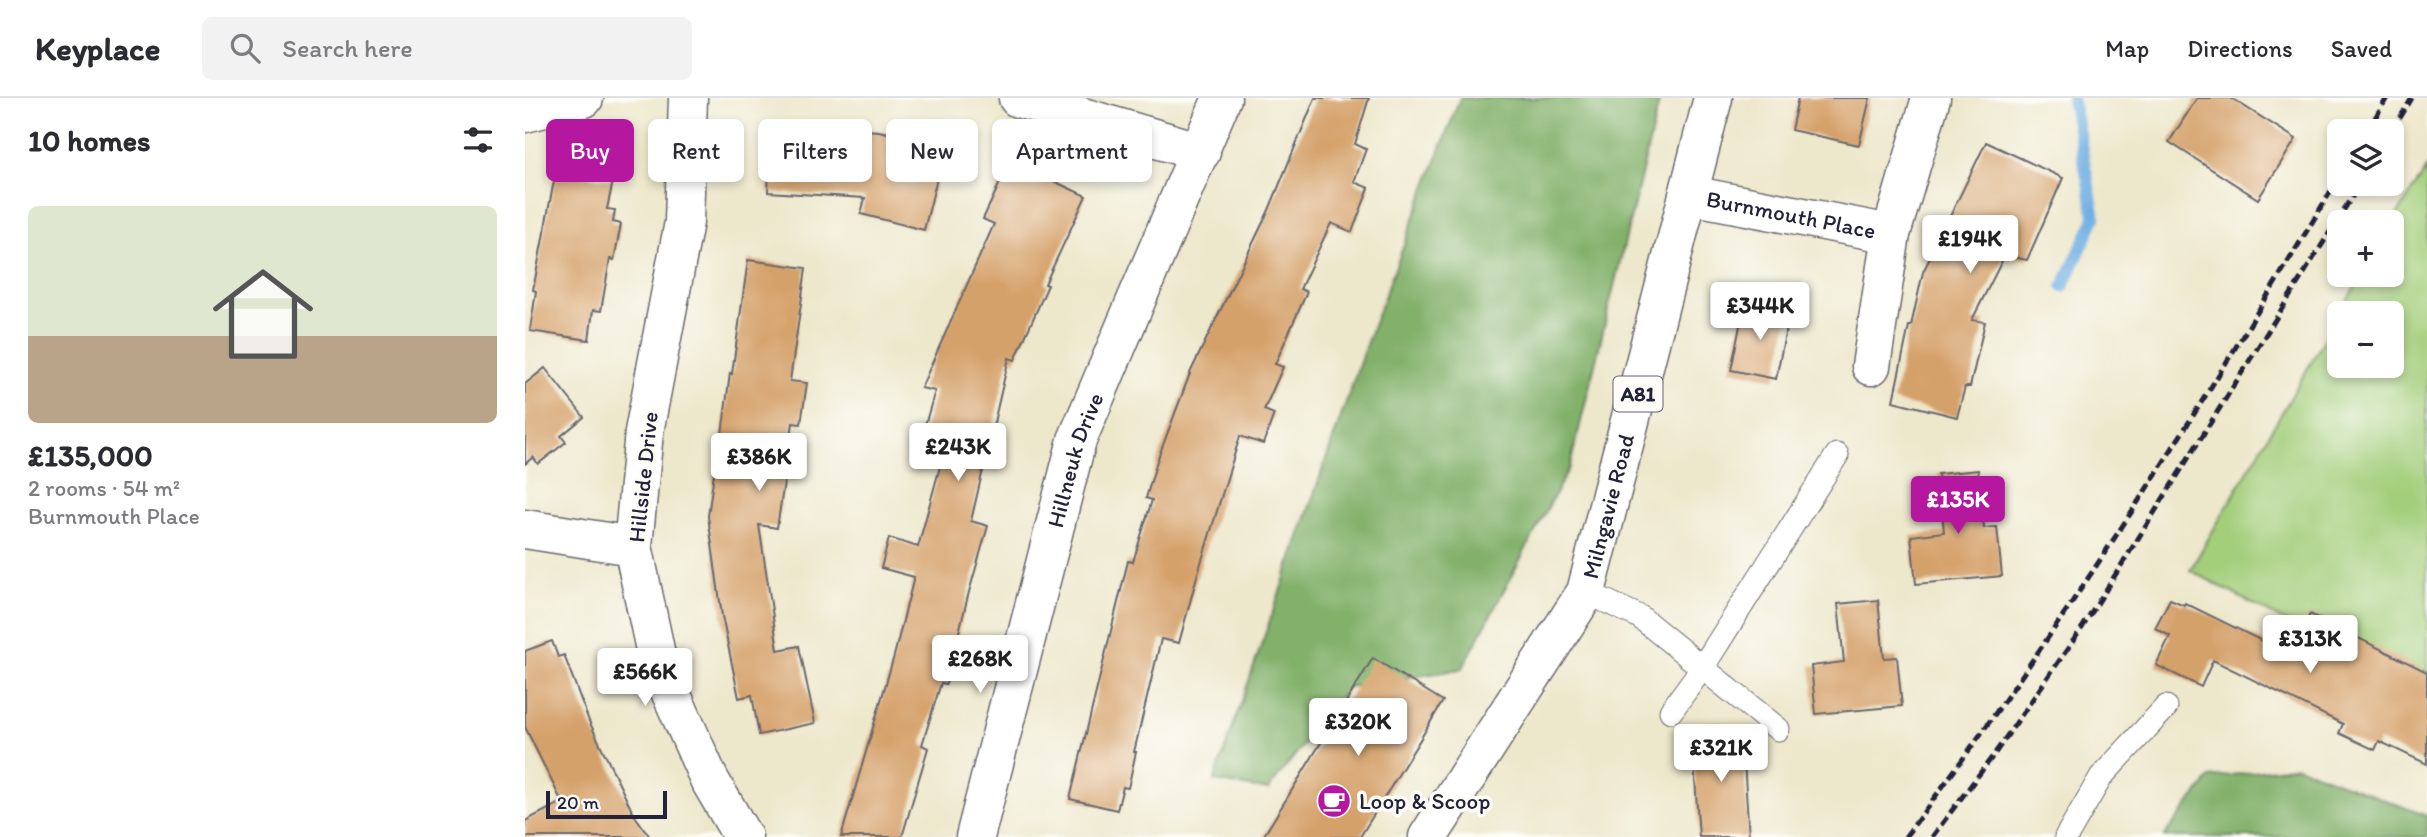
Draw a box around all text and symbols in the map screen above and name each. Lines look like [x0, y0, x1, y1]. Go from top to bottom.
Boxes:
search box [202, 17, 692, 80]
text: Keyplace [35, 29, 160, 68]
icon: search [226, 29, 264, 67]
text: Search here [282, 32, 413, 64]
text: Map [2105, 34, 2149, 63]
text: Directions [2187, 34, 2293, 63]
text: Saved [2331, 34, 2392, 63]
chip: Buy [546, 119, 634, 182]
chip: Rent [648, 119, 744, 182]
chip: Filters [758, 119, 872, 182]
chip: New [886, 119, 978, 182]
chip: Apartment [992, 119, 1152, 182]
map controls [2327, 119, 2404, 378]
button: layers [2327, 119, 2404, 196]
icon: filters [459, 121, 497, 159]
text: 10 homes [28, 122, 151, 159]
street label: Burnmouth Place [1704, 185, 1878, 245]
button: + [2327, 210, 2404, 287]
pin: £194K [1921, 216, 2019, 275]
text: £194K [1938, 224, 2002, 252]
icon: home [200, 251, 326, 377]
pin: £344K [1711, 282, 1809, 342]
text: £344K [1726, 291, 1794, 319]
button: − [2327, 301, 2404, 378]
road number: A81 [1613, 376, 1663, 412]
street label: Hillneuk Drive [1041, 388, 1109, 531]
street label: Hillside Drive [622, 410, 664, 544]
pin: £243K [909, 424, 1007, 483]
street label: Milngavie Road [1576, 430, 1640, 582]
text: £243K [925, 432, 991, 460]
pin: £386K [710, 434, 808, 493]
text: £135,000 [28, 437, 153, 474]
text: £386K [727, 442, 791, 470]
text: 2 rooms · 54 m² [28, 474, 180, 502]
pin: £135K [1909, 476, 2007, 536]
text: £135K [1927, 485, 1989, 513]
text: Burnmouth Place [28, 502, 200, 530]
pin: £313K [2261, 616, 2359, 675]
text: £313K [2279, 624, 2341, 652]
pin: £268K [931, 636, 1029, 695]
text: £268K [948, 644, 1012, 672]
pin: £566K [596, 648, 694, 708]
text: £566K [613, 657, 677, 685]
pin: £320K [1309, 698, 1407, 758]
text: £320K [1325, 707, 1391, 735]
pin: £321K [1672, 724, 1770, 784]
text: £321K [1690, 733, 1752, 761]
cafe icon: Loop & Scoop [1315, 782, 1353, 820]
place label: Loop & Scoop [1359, 787, 1490, 815]
scale bar [546, 788, 667, 820]
text: 20 m [557, 791, 599, 814]

